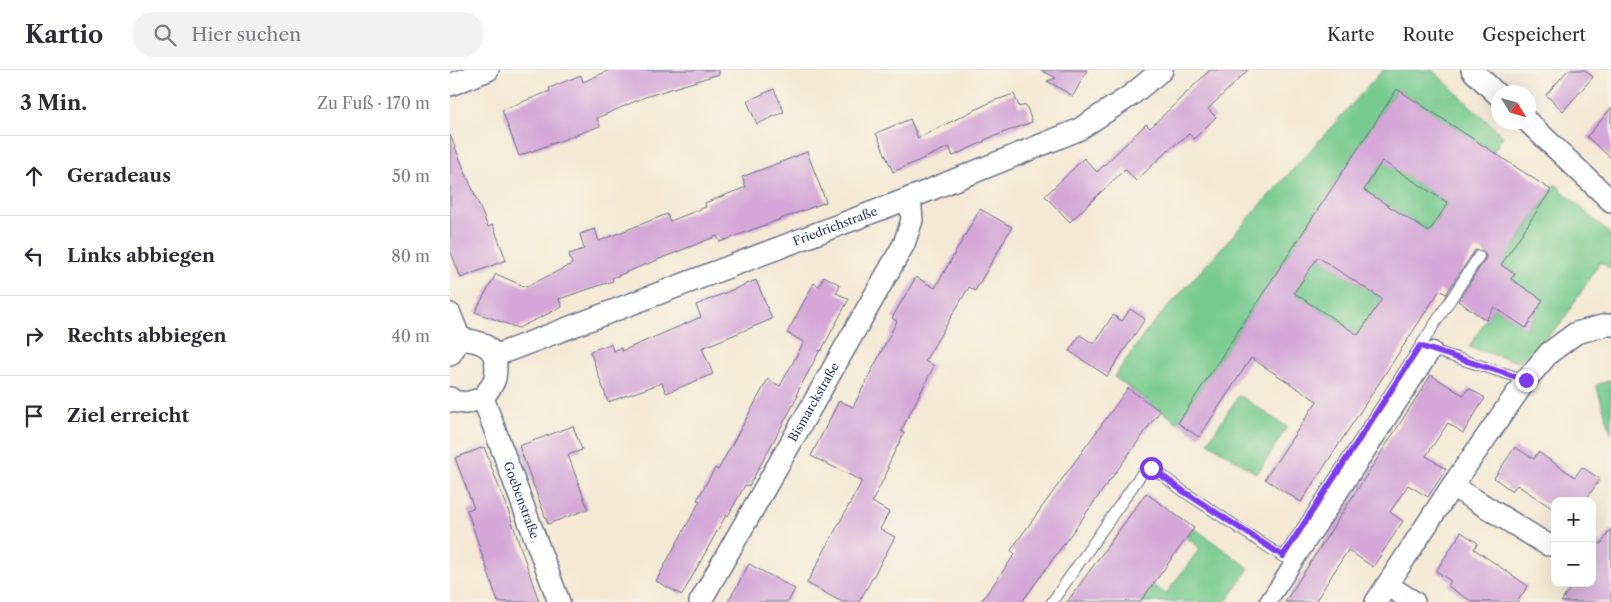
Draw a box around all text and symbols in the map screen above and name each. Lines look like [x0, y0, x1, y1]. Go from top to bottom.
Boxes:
search box [133, 12, 483, 57]
text: Kartio [25, 20, 103, 49]
icon: search [151, 21, 179, 49]
text: Hier suchen [191, 23, 301, 46]
text: Karte [1327, 24, 1375, 46]
text: Route [1403, 24, 1454, 46]
text: Gespeichert [1482, 24, 1586, 46]
north arrow [1491, 85, 1536, 130]
text: 3 Min. [20, 90, 87, 115]
text: Zu Fuß · 170 m [317, 93, 430, 113]
icon: ahead [20, 162, 48, 190]
text: Geradeaus [67, 164, 171, 187]
text: 50 m [392, 166, 430, 186]
street label: Friedrichstraße [791, 203, 880, 249]
icon: left [20, 242, 48, 270]
text: Links abbiegen [67, 244, 215, 267]
text: 80 m [391, 246, 430, 266]
icon: right [20, 322, 48, 350]
text: Rechts abbiegen [67, 324, 227, 347]
text: 40 m [391, 326, 430, 346]
street label: Bismarckstraße [785, 359, 842, 444]
route end [1515, 369, 1538, 392]
icon: arrive [20, 402, 48, 430]
text: Ziel erreicht [67, 404, 189, 427]
route start [1140, 457, 1163, 480]
street label: Goebenstraße [500, 459, 543, 541]
map controls [1551, 497, 1596, 587]
button: + [1551, 497, 1596, 542]
button: − [1551, 542, 1596, 587]

